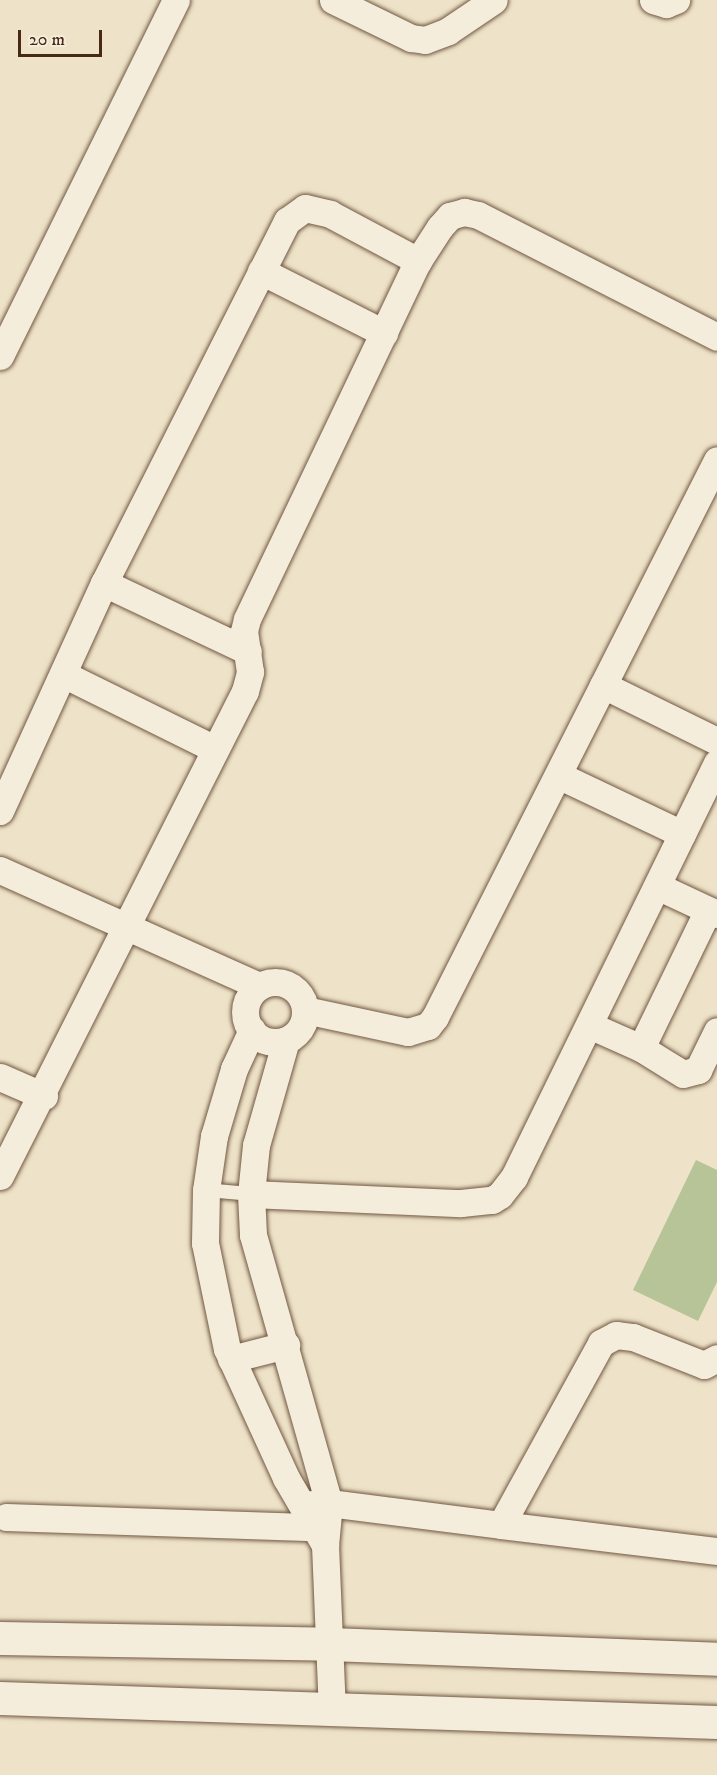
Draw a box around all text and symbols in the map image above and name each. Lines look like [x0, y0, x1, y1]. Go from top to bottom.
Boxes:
scale bar [21, 18, 105, 56]
text: 20 m [29, 29, 65, 51]

